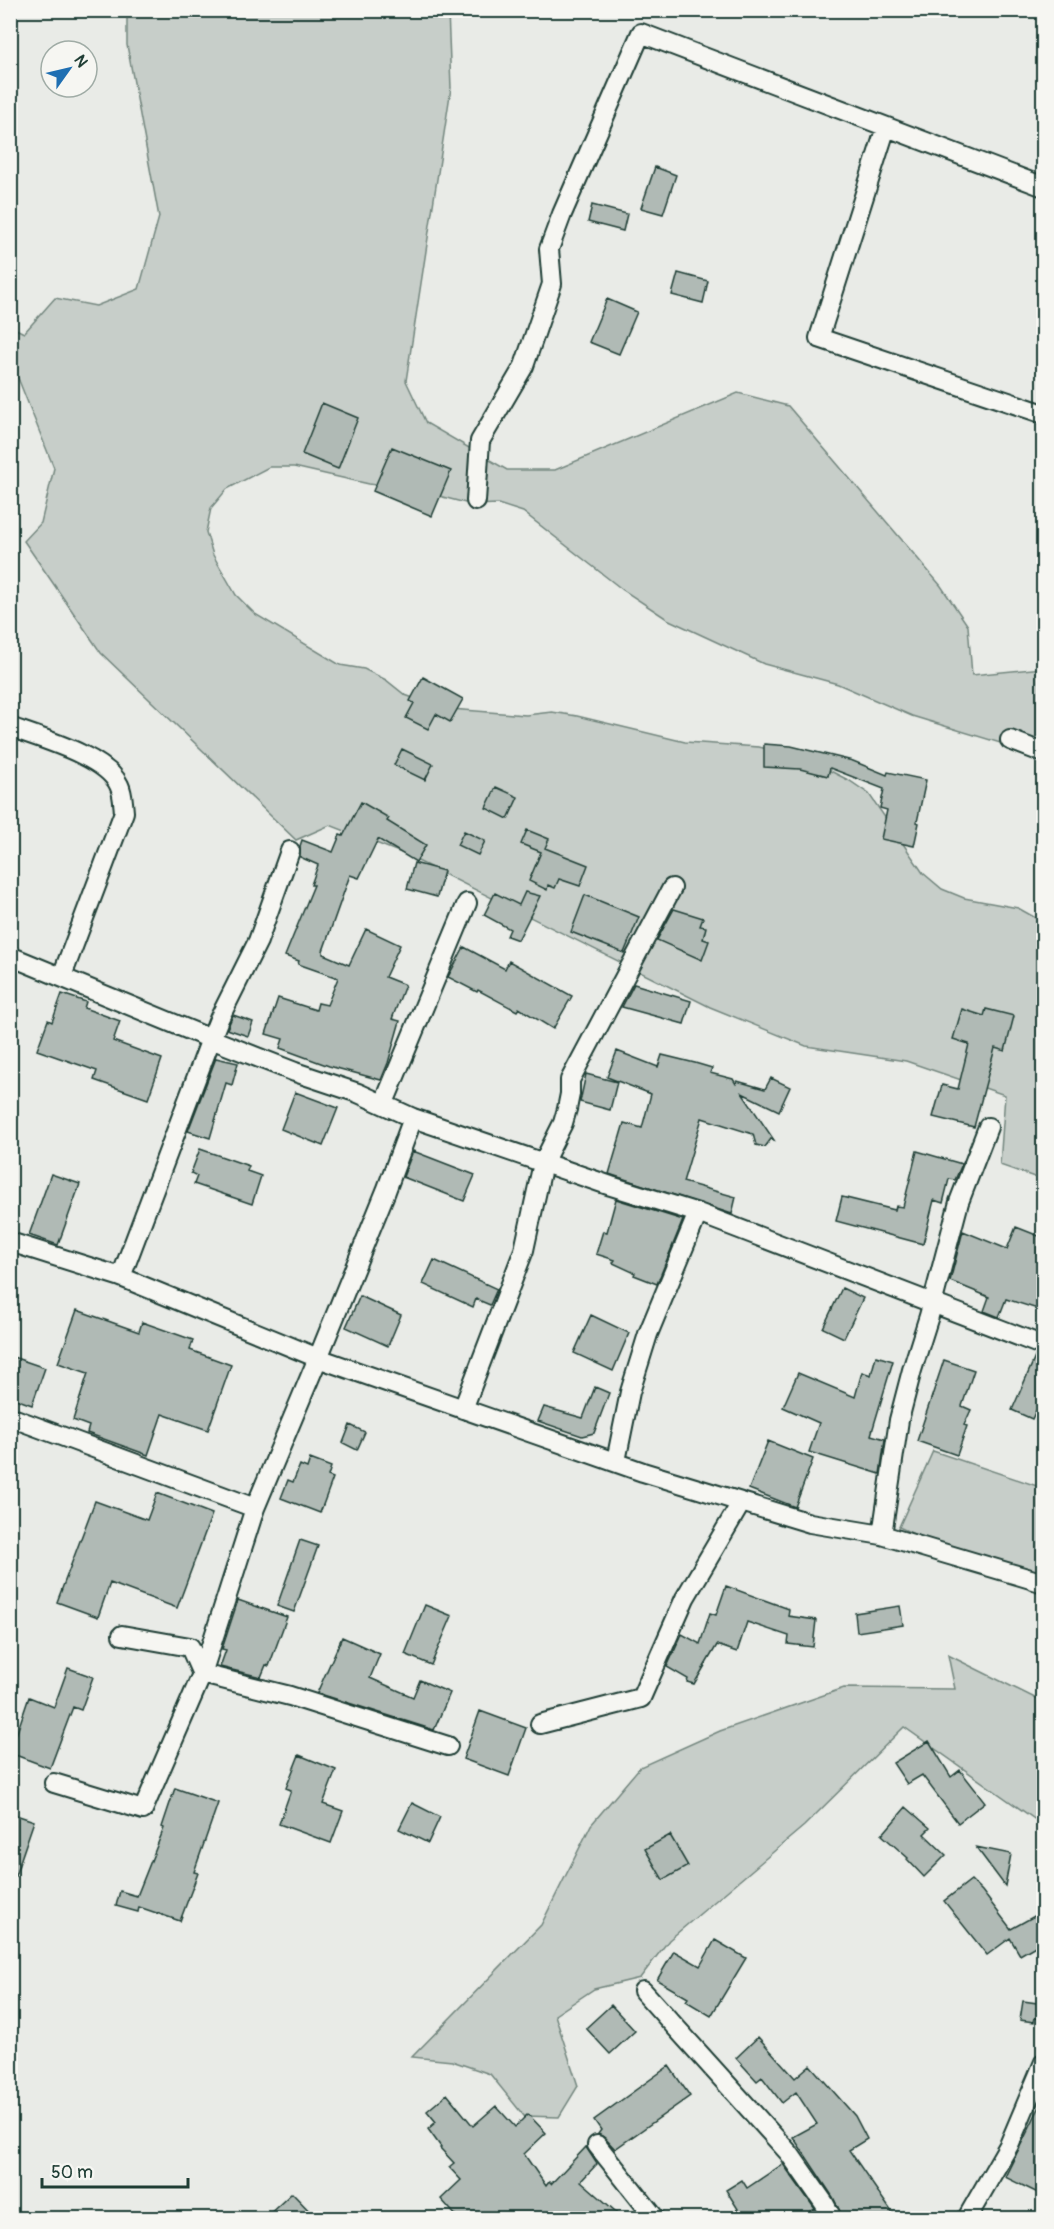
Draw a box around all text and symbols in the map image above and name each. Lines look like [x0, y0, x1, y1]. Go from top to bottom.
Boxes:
north arrow [39, 39, 99, 99]
text: N [69, 51, 92, 71]
scale bar [42, 2151, 188, 2189]
text: 50 m [51, 2161, 93, 2184]

